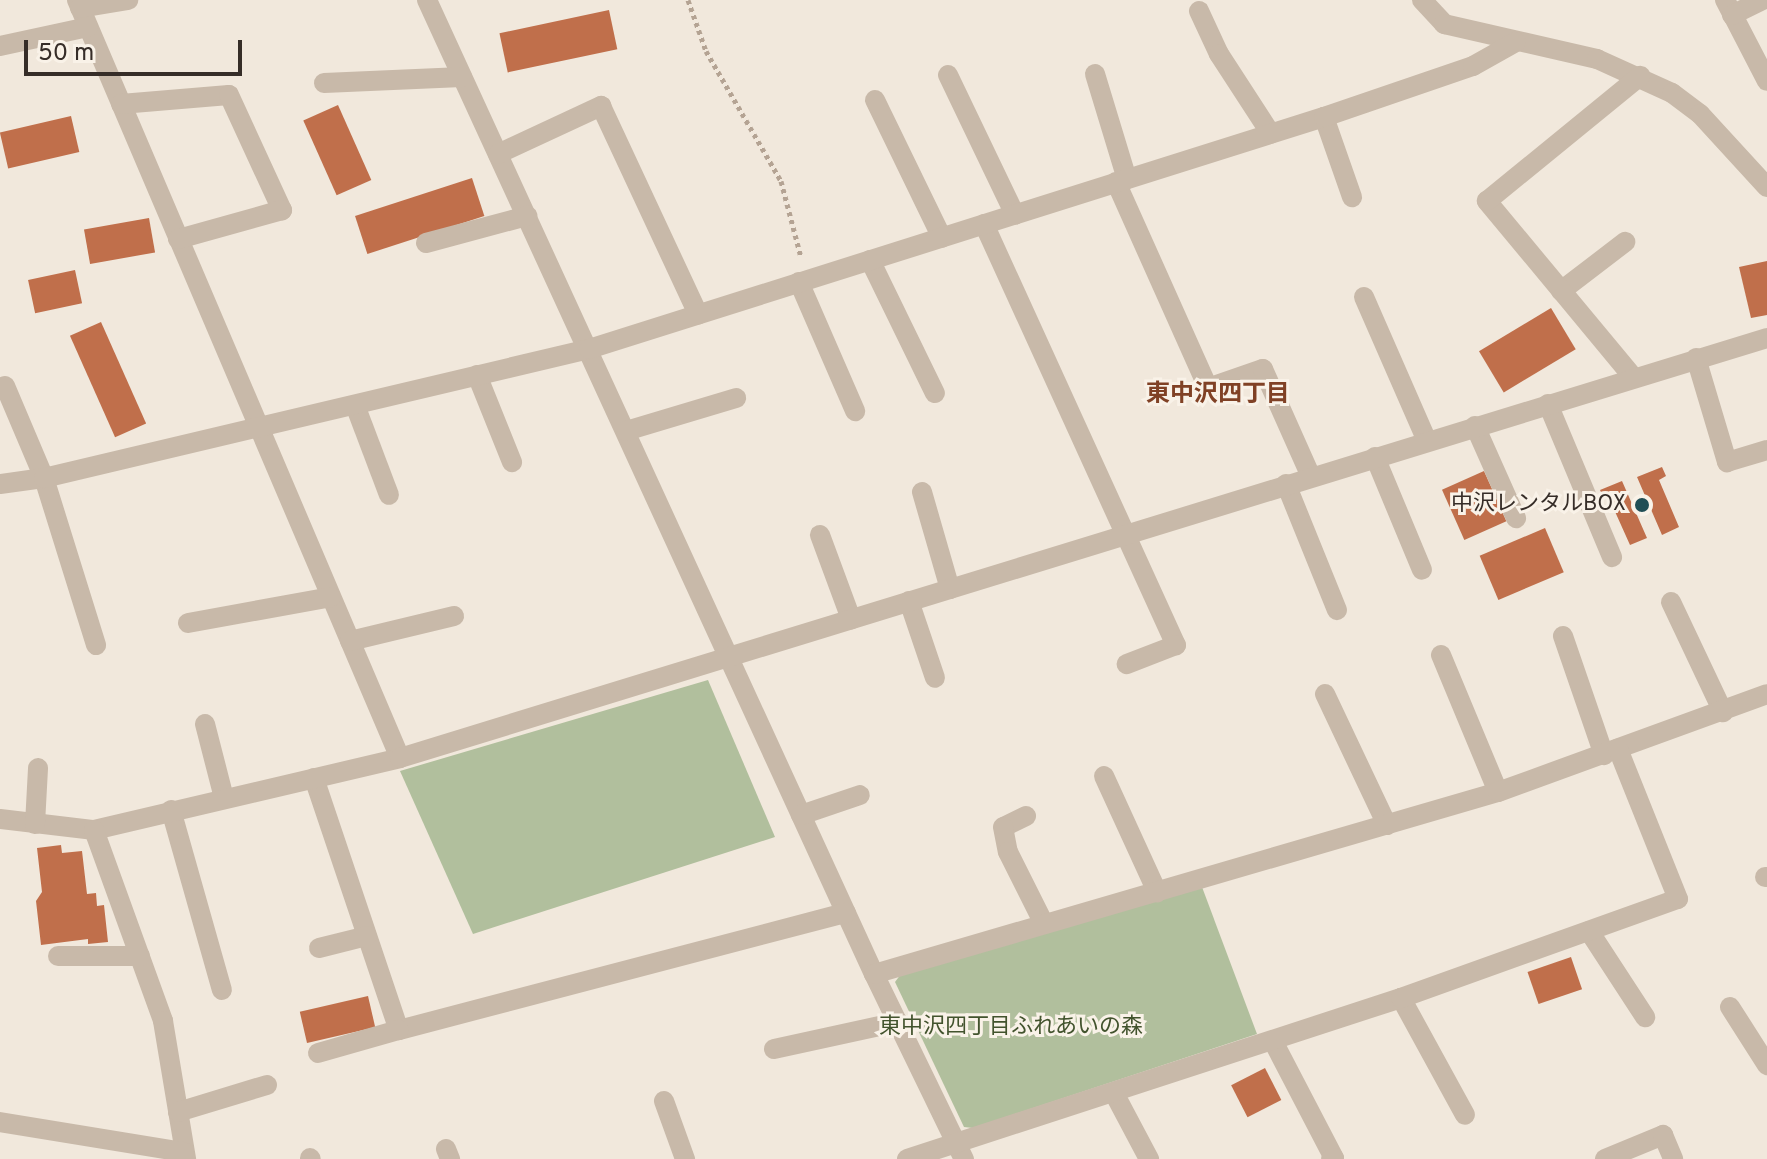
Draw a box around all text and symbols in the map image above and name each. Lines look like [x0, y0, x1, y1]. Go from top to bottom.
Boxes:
scale bar [28, 24, 246, 74]
text: 50 m [38, 39, 94, 69]
district label: 東中沢四丁目 [1146, 382, 1290, 410]
place label: 中沢レンタルBOX [1451, 492, 1626, 518]
marker: 中沢レンタルBOX [1633, 496, 1651, 514]
park label: 東中沢四丁目ふれあいの森 [879, 1015, 1143, 1041]

